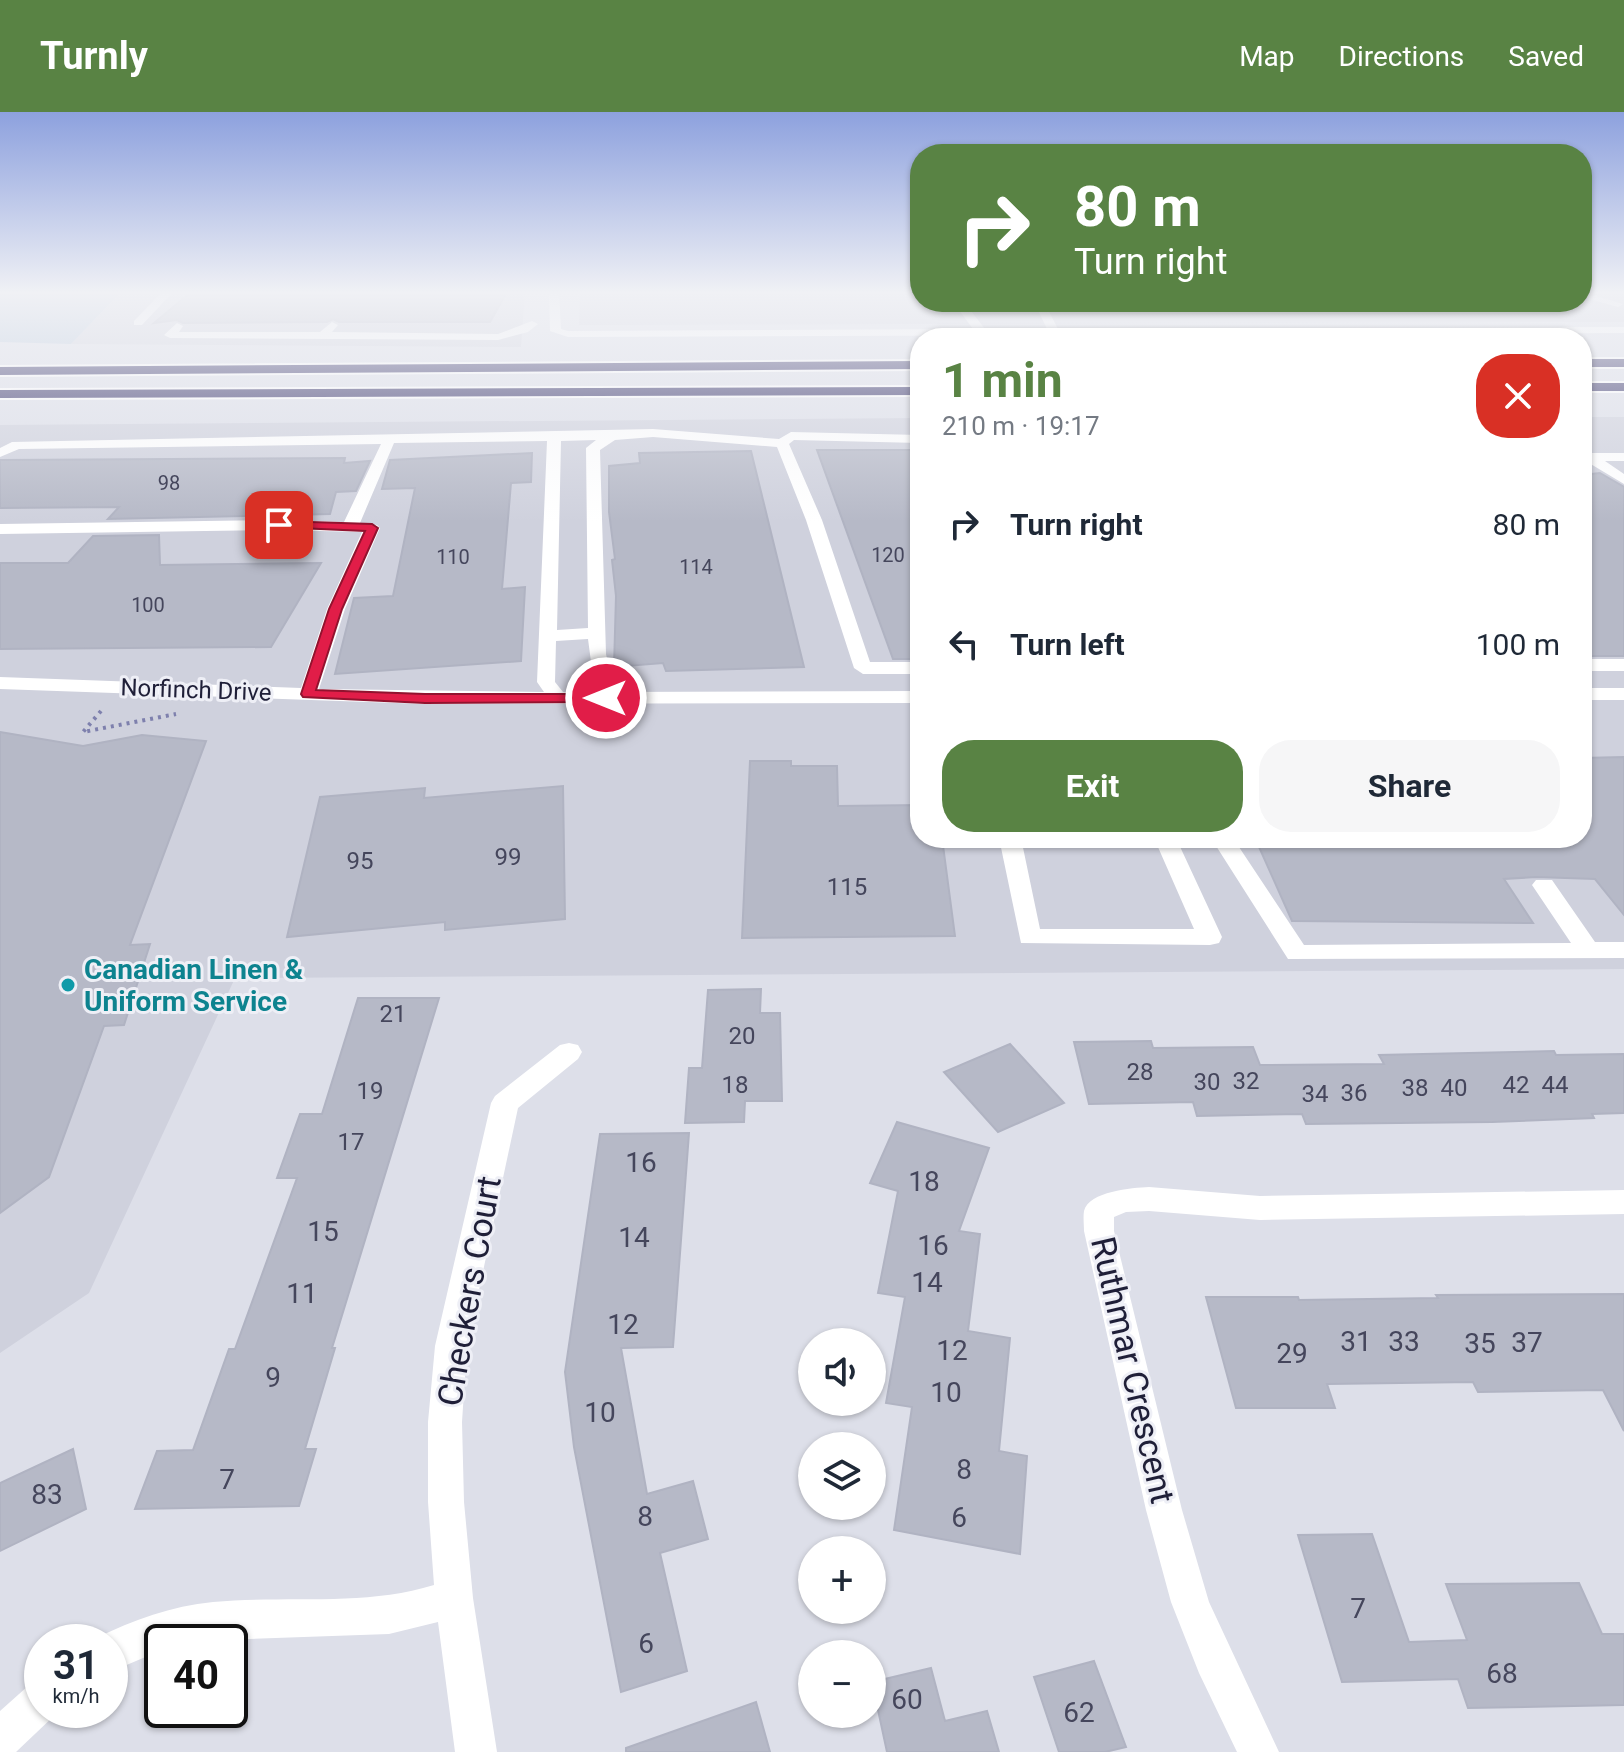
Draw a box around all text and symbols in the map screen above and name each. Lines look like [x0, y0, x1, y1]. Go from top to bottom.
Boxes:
text: Turnly [40, 34, 148, 78]
text: Map [1239, 40, 1295, 73]
text: Directions [1339, 40, 1464, 73]
text: Saved [1508, 40, 1584, 73]
text: 80 m [1074, 174, 1201, 240]
icon: right [942, 176, 1046, 280]
text: Turn right [1074, 241, 1227, 283]
text: 1 min [942, 352, 1063, 409]
button: close [1476, 354, 1560, 438]
text: 210 m · 19:17 [942, 411, 1100, 441]
house number: 98 [158, 471, 180, 495]
pin [245, 491, 313, 559]
icon: right [942, 502, 986, 546]
icon: arrive [257, 503, 301, 547]
text: Turn right [1010, 507, 1143, 542]
text: 80 m [1493, 507, 1560, 542]
house number: 120 [871, 543, 905, 567]
house number: 110 [436, 545, 470, 569]
house number: 114 [679, 555, 713, 579]
house number: 100 [131, 593, 165, 617]
icon: left [942, 622, 986, 666]
text: Turn left [1010, 627, 1125, 662]
text: 100 m [1476, 627, 1560, 662]
position arrow [564, 656, 648, 740]
street label: Norfinch Drive [120, 673, 272, 707]
button: Exit [942, 740, 1243, 832]
button: Share [1259, 740, 1560, 832]
house number: 99 [495, 843, 521, 871]
house number: 95 [347, 847, 373, 875]
house number: 115 [827, 873, 867, 901]
place label: Canadian Linen & Uniform Service [84, 953, 304, 1018]
marker: Canadian Linen & Uniform Service [59, 976, 77, 994]
house number: 21 [380, 1000, 406, 1028]
house number: 20 [729, 1022, 755, 1050]
house number: 28 [1127, 1058, 1153, 1086]
house number: 32 [1233, 1067, 1259, 1095]
house number: 30 [1194, 1068, 1220, 1096]
house number: 18 [722, 1071, 748, 1099]
house number: 42 [1503, 1071, 1529, 1099]
house number: 44 [1542, 1071, 1568, 1099]
house number: 38 [1402, 1074, 1428, 1102]
house number: 40 [1441, 1074, 1467, 1102]
house number: 19 [357, 1077, 383, 1105]
house number: 36 [1341, 1079, 1367, 1107]
house number: 34 [1302, 1080, 1328, 1108]
house number: 17 [338, 1128, 364, 1156]
house number: 16 [625, 1146, 657, 1179]
house number: 18 [908, 1165, 940, 1198]
street label: Checkers Court [429, 1173, 509, 1409]
house number: 15 [307, 1215, 339, 1248]
house number: 14 [618, 1221, 650, 1254]
house number: 16 [917, 1229, 949, 1262]
street label: Ruthmar Crescent [1083, 1233, 1183, 1507]
house number: 14 [911, 1266, 943, 1299]
house number: 11 [286, 1277, 318, 1310]
house number: 12 [607, 1308, 639, 1341]
house number: 31 [1340, 1325, 1372, 1358]
house number: 33 [1388, 1325, 1420, 1358]
house number: 37 [1511, 1326, 1543, 1359]
house number: 35 [1464, 1327, 1496, 1360]
map controls [798, 1328, 886, 1728]
button: sound [798, 1328, 886, 1416]
house number: 12 [936, 1334, 968, 1367]
house number: 29 [1276, 1337, 1308, 1370]
house number: 9 [265, 1361, 281, 1394]
house number: 10 [930, 1376, 962, 1409]
house number: 10 [584, 1396, 616, 1429]
button: layers [798, 1432, 886, 1520]
house number: 8 [956, 1453, 972, 1486]
house number: 7 [219, 1463, 235, 1496]
house number: 83 [31, 1478, 63, 1511]
house number: 8 [637, 1500, 653, 1533]
house number: 6 [951, 1501, 967, 1534]
button: + [798, 1536, 886, 1624]
house number: 7 [1350, 1592, 1366, 1625]
speed limit sign: 40 [144, 1624, 248, 1728]
house number: 6 [638, 1627, 654, 1660]
button: − [798, 1640, 886, 1728]
text: 31 [53, 1642, 99, 1689]
house number: 68 [1486, 1657, 1518, 1690]
house number: 60 [891, 1683, 923, 1716]
text: km/h [53, 1684, 99, 1708]
house number: 62 [1063, 1696, 1095, 1729]

